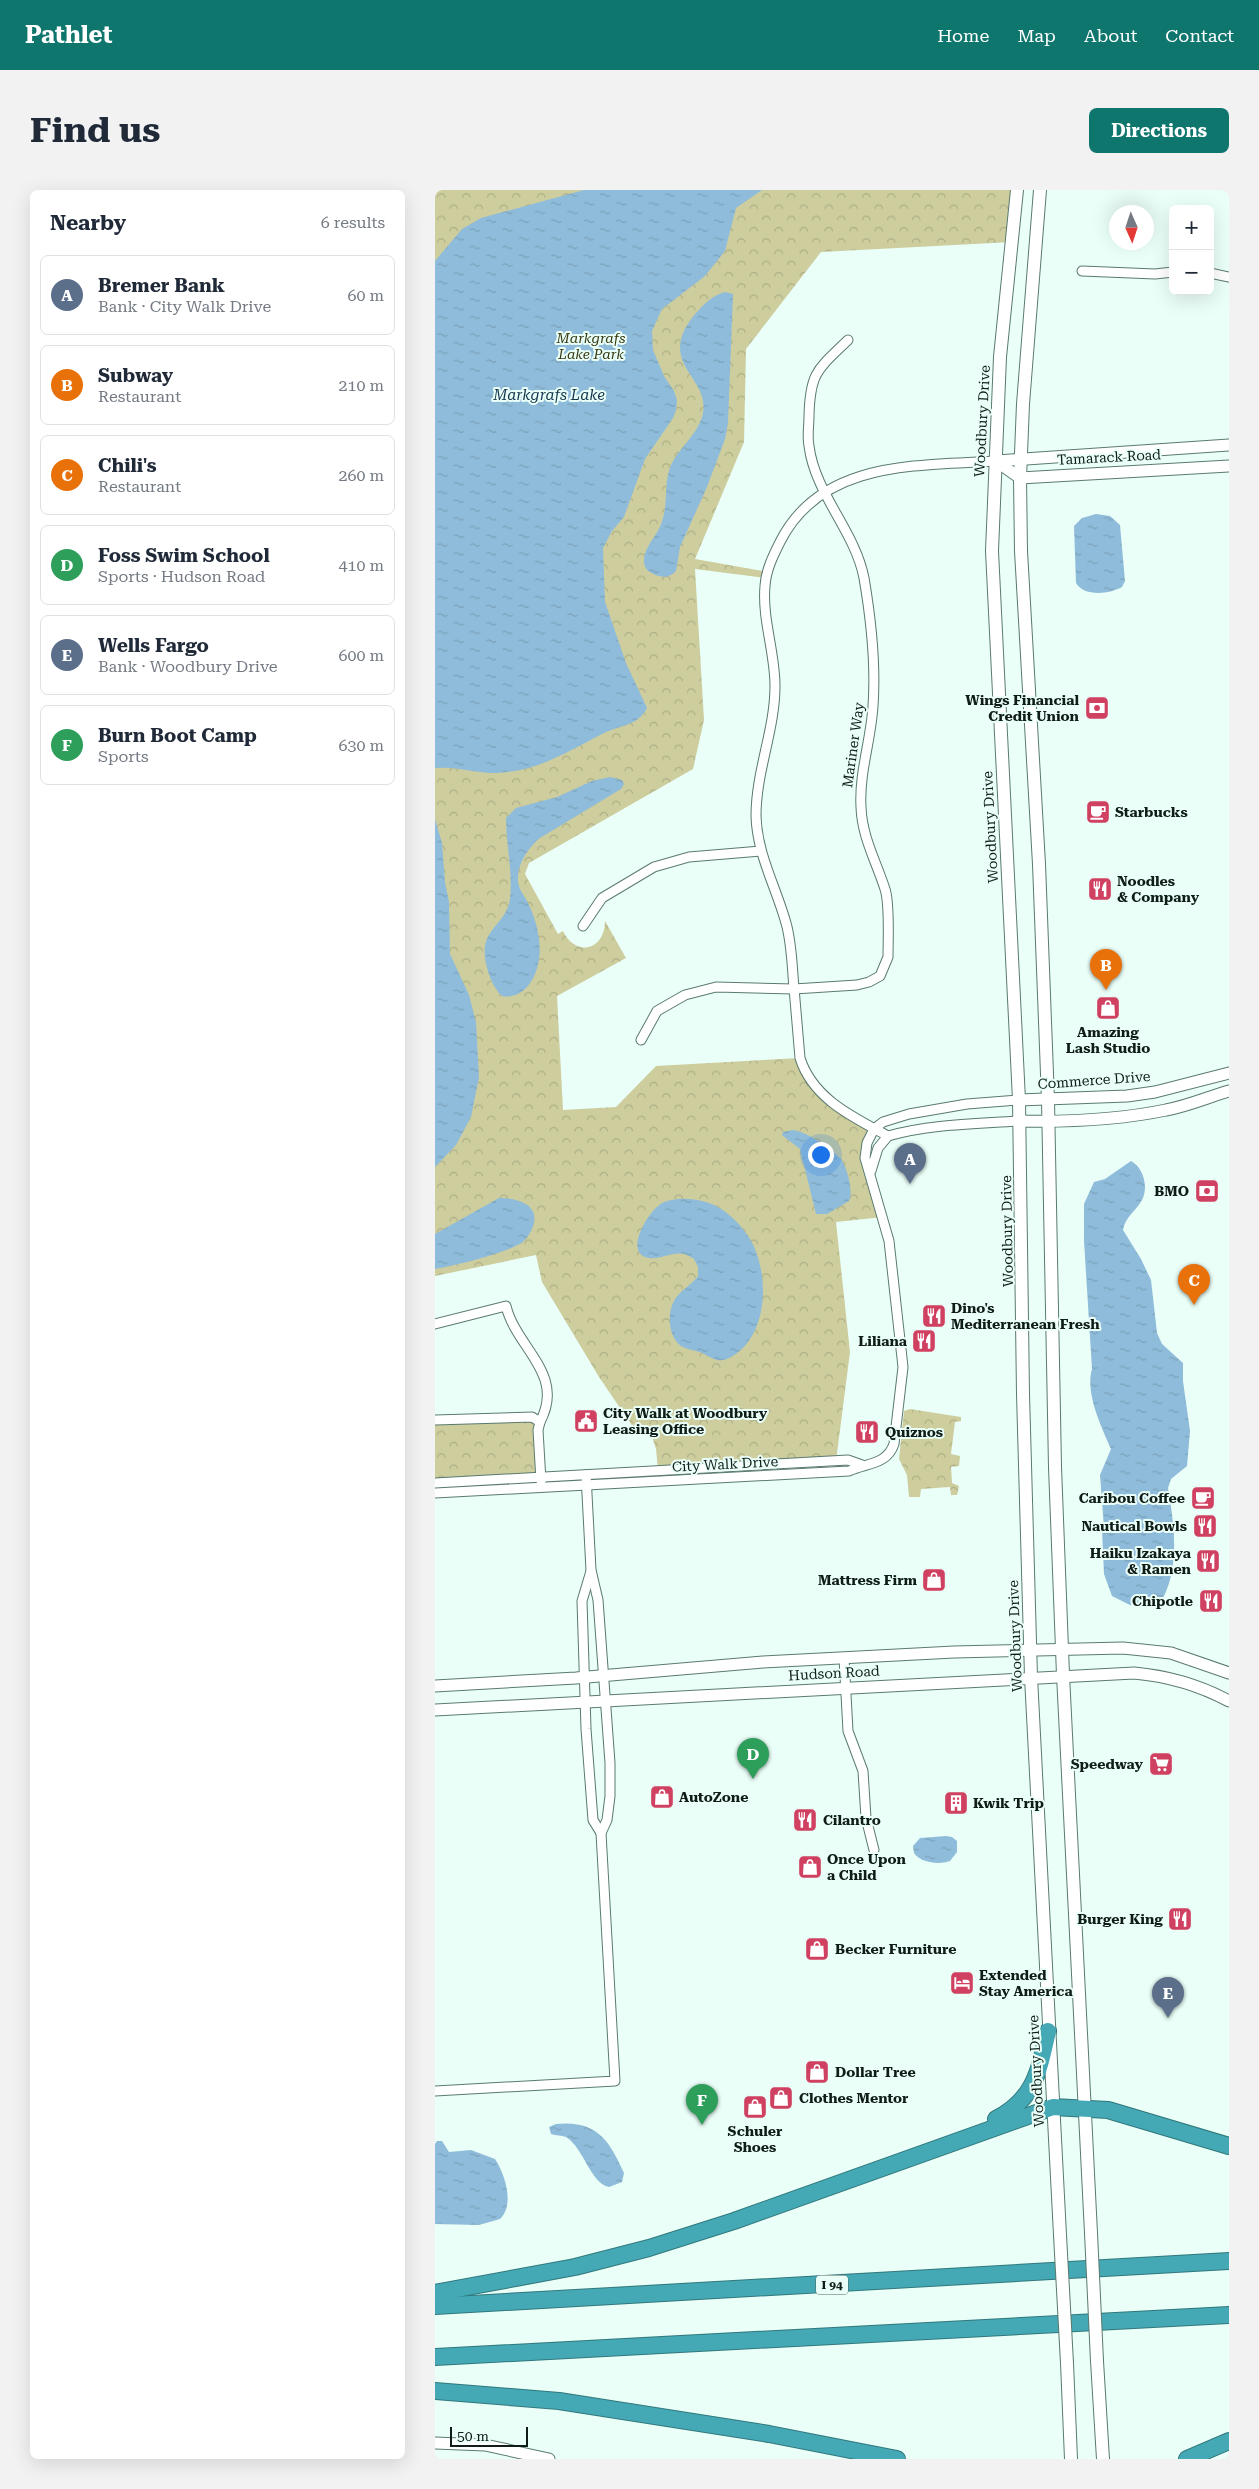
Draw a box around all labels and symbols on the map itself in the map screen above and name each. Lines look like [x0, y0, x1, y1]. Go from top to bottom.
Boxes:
north arrow [1109, 205, 1154, 250]
park label: Markgrafs Lake Park [556, 330, 626, 362]
street label: Woodbury Drive [971, 364, 993, 477]
water label: Markgrafs Lake [492, 386, 605, 404]
street label: Tamarack Road [1057, 446, 1161, 468]
place label: Wings Financial Credit Union [965, 692, 1080, 724]
bank icon: Wings Financial Credit Union [1084, 695, 1110, 721]
street label: Mariner Way [839, 701, 867, 789]
street label: Woodbury Drive [979, 770, 1001, 883]
cafe icon: Starbucks [1085, 799, 1111, 825]
place label: Starbucks [1115, 804, 1188, 820]
place label: Noodles & Company [1117, 873, 1200, 905]
restaurant icon: Noodles & Company [1087, 876, 1113, 902]
pin: B [1090, 949, 1122, 990]
shop icon: Amazing Lash Studio [1095, 995, 1121, 1021]
place label: Amazing Lash Studio [1066, 1024, 1150, 1056]
street label: Commerce Drive [1037, 1068, 1151, 1092]
your location [808, 1142, 834, 1168]
pin: A [894, 1143, 926, 1184]
street label: Woodbury Drive [998, 1175, 1016, 1287]
bank icon: BMO [1194, 1178, 1220, 1204]
place label: BMO [1154, 1183, 1189, 1199]
pin: C [1178, 1264, 1210, 1305]
place label: Dino's Mediterranean Fresh [951, 1300, 1100, 1332]
restaurant icon: Dino's Mediterranean Fresh [921, 1303, 947, 1329]
restaurant icon: Liliana [911, 1328, 937, 1354]
place label: Liliana [858, 1333, 908, 1349]
place label: City Walk at Woodbury Leasing Office [603, 1405, 768, 1437]
public building icon: City Walk at Woodbury Leasing Office [573, 1408, 599, 1434]
restaurant icon: Quiznos [854, 1419, 880, 1445]
place label: Quiznos [885, 1424, 943, 1440]
street label: City Walk Drive [671, 1453, 779, 1475]
cafe icon: Caribou Coffee [1190, 1485, 1216, 1511]
place label: Caribou Coffee [1079, 1490, 1185, 1506]
restaurant icon: Nautical Bowls [1192, 1513, 1218, 1539]
place label: Nautical Bowls [1081, 1518, 1187, 1534]
place label: Haiku Izakaya & Ramen [1090, 1545, 1192, 1577]
restaurant icon: Haiku Izakaya & Ramen [1195, 1548, 1221, 1574]
shop icon: Mattress Firm [921, 1567, 947, 1593]
place label: Mattress Firm [818, 1572, 917, 1588]
street label: Woodbury Drive [1005, 1579, 1025, 1692]
restaurant icon: Chipotle [1198, 1588, 1224, 1614]
place label: Chipotle [1132, 1593, 1193, 1609]
street label: Hudson Road [788, 1663, 880, 1683]
pin: D [737, 1738, 769, 1779]
supermarket icon: Speedway [1148, 1751, 1174, 1777]
place label: Speedway [1071, 1756, 1144, 1772]
shop icon: AutoZone [649, 1784, 675, 1810]
place label: AutoZone [679, 1789, 748, 1805]
building icon: Kwik Trip [943, 1790, 969, 1816]
place label: Kwik Trip [973, 1795, 1044, 1811]
restaurant icon: Cilantro [792, 1807, 818, 1833]
place label: Cilantro [823, 1812, 881, 1828]
place label: Once Upon a Child [827, 1851, 907, 1883]
shop icon: Once Upon a Child [797, 1854, 823, 1880]
restaurant icon: Burger King [1167, 1906, 1193, 1932]
place label: Burger King [1077, 1911, 1163, 1927]
shop icon: Becker Furniture [804, 1936, 830, 1962]
place label: Becker Furniture [835, 1941, 957, 1957]
place label: Extended Stay America [979, 1967, 1073, 1999]
hotel icon: Extended Stay America [949, 1970, 975, 1996]
pin: E [1152, 1977, 1184, 2018]
street label: Woodbury Drive [1025, 2014, 1047, 2127]
shop icon: Dollar Tree [804, 2059, 830, 2085]
place label: Dollar Tree [835, 2064, 916, 2080]
pin: F [686, 2084, 718, 2125]
shop icon: Clothes Mentor [768, 2085, 794, 2111]
place label: Clothes Mentor [799, 2090, 909, 2106]
shop icon: Schuler Shoes [742, 2094, 768, 2120]
place label: Schuler Shoes [728, 2123, 783, 2155]
road number: I 94 [816, 2276, 848, 2294]
scale bar [450, 2424, 527, 2447]

